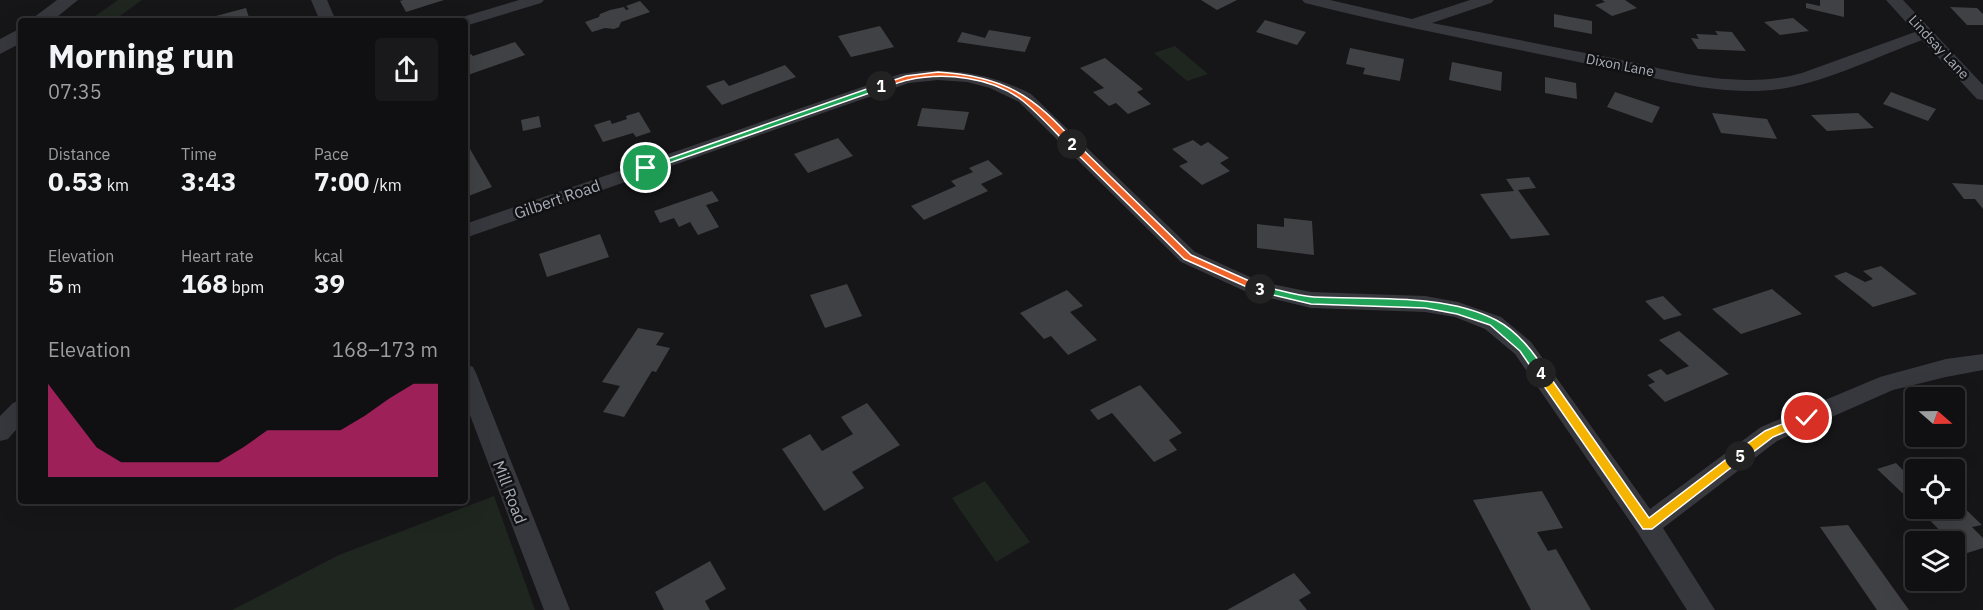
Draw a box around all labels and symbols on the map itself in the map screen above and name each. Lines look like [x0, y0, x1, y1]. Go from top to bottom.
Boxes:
street label: Lindsay Lane [1905, 11, 1973, 83]
street label: Dixon Lane [1584, 50, 1656, 80]
pin: 1 [866, 71, 896, 101]
pin: 2 [1057, 129, 1087, 159]
pin [620, 142, 671, 193]
street label: Gilbert Road [511, 175, 603, 223]
pin: 3 [1245, 274, 1275, 304]
pin: 4 [1526, 358, 1556, 388]
north arrow [1905, 387, 1965, 447]
pin [1781, 392, 1832, 443]
pin: 5 [1725, 441, 1755, 471]
street label: Mill Road [489, 458, 531, 526]

